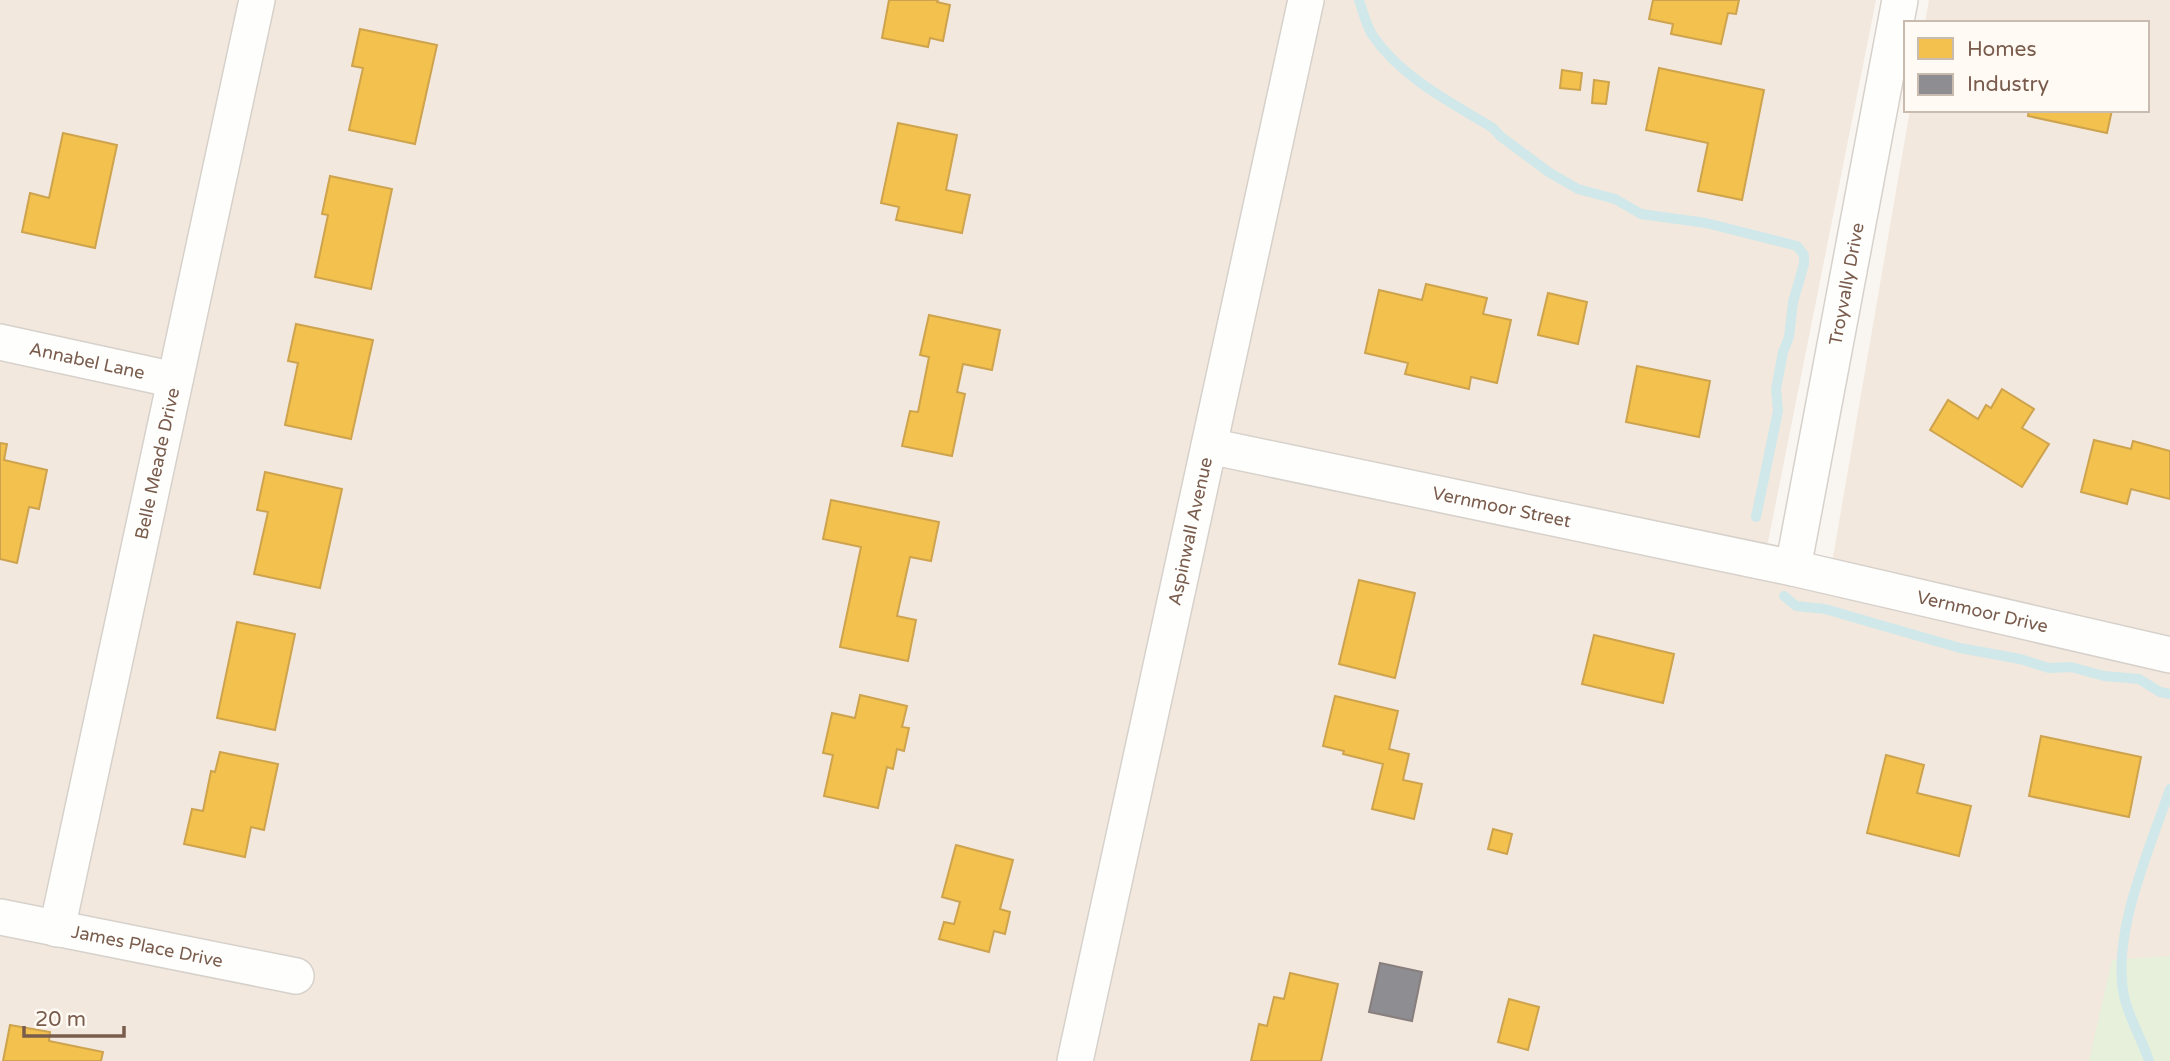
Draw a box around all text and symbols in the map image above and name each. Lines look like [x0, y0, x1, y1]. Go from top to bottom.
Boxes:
legend [1904, 21, 2149, 112]
text: Homes [1967, 37, 2037, 62]
text: Industry [1967, 72, 2049, 97]
street label: Troyvally Drive [1824, 221, 1869, 347]
street label: Annabel Lane [27, 338, 147, 384]
street label: Belle Meade Drive [130, 386, 184, 542]
street label: Aspinwall Avenue [1163, 455, 1217, 608]
street label: Vernmoor Street [1430, 482, 1573, 532]
street label: Vernmoor Drive [1915, 586, 2050, 637]
street label: James Place Drive [69, 920, 225, 972]
scale bar [24, 995, 124, 1038]
text: 20 m [35, 1007, 86, 1032]

